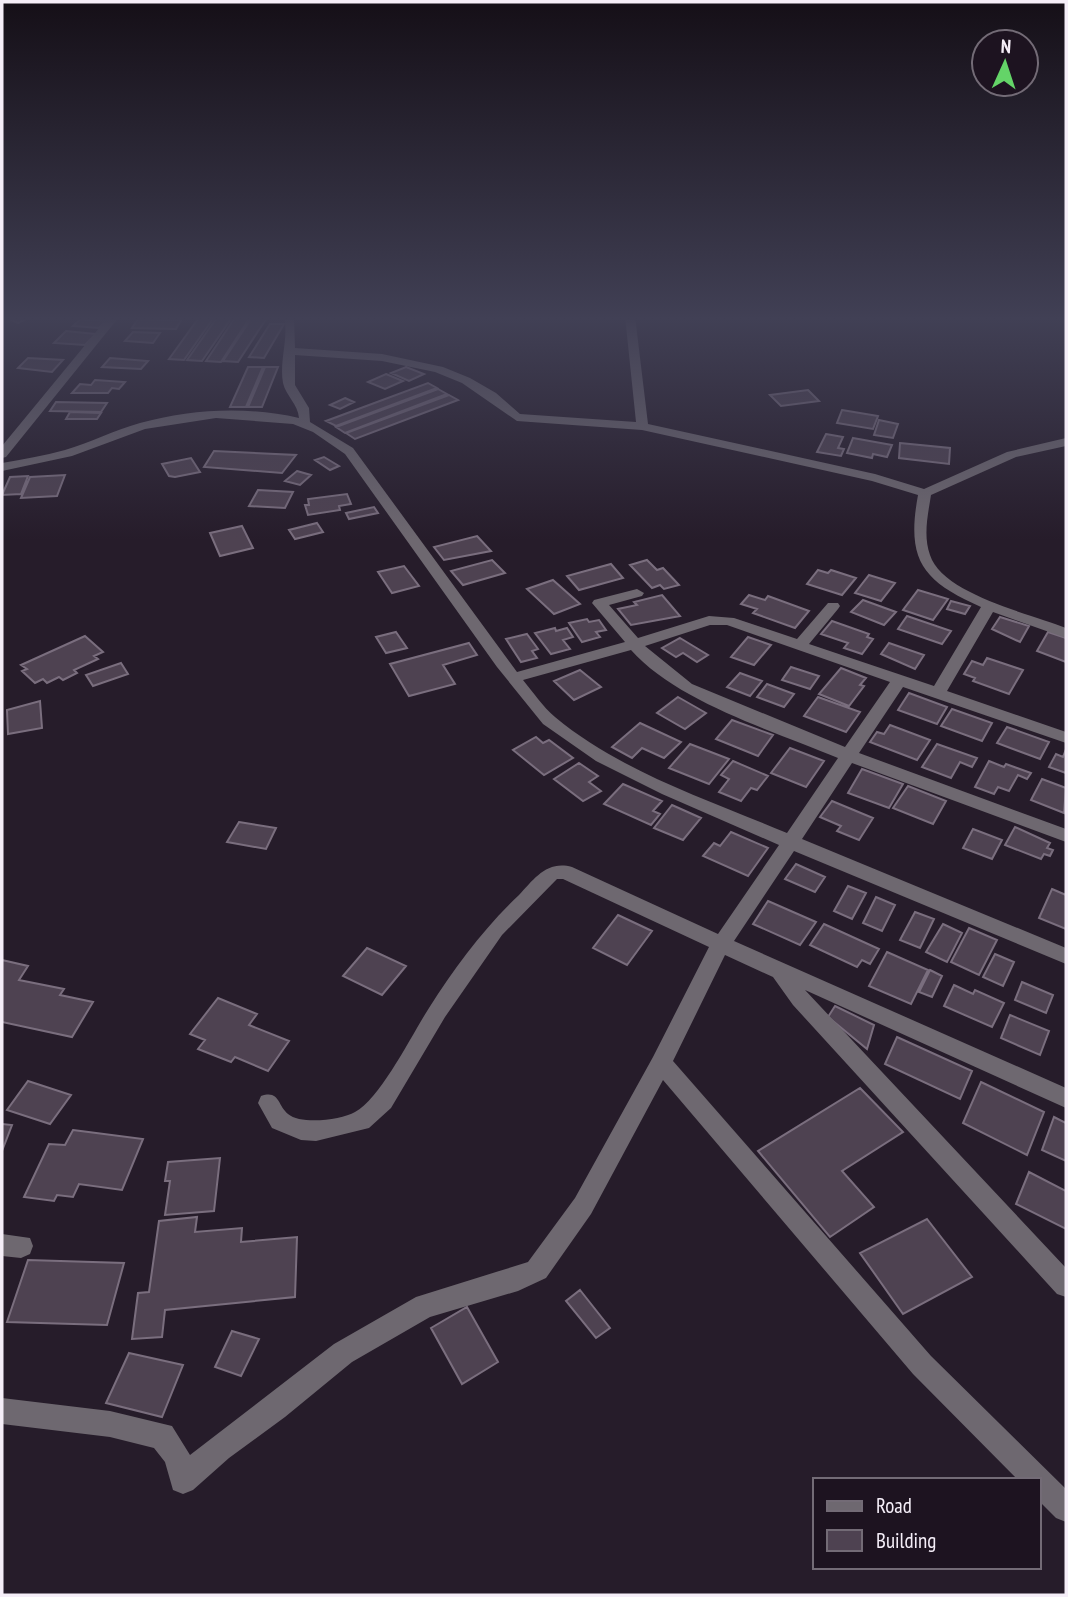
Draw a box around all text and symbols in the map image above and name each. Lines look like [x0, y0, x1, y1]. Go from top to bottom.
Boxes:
north arrow [970, 28, 1040, 98]
text: N [1000, 34, 1012, 58]
legend [813, 1478, 1040, 1569]
text: Road [876, 1492, 912, 1519]
text: Building [876, 1527, 936, 1554]

